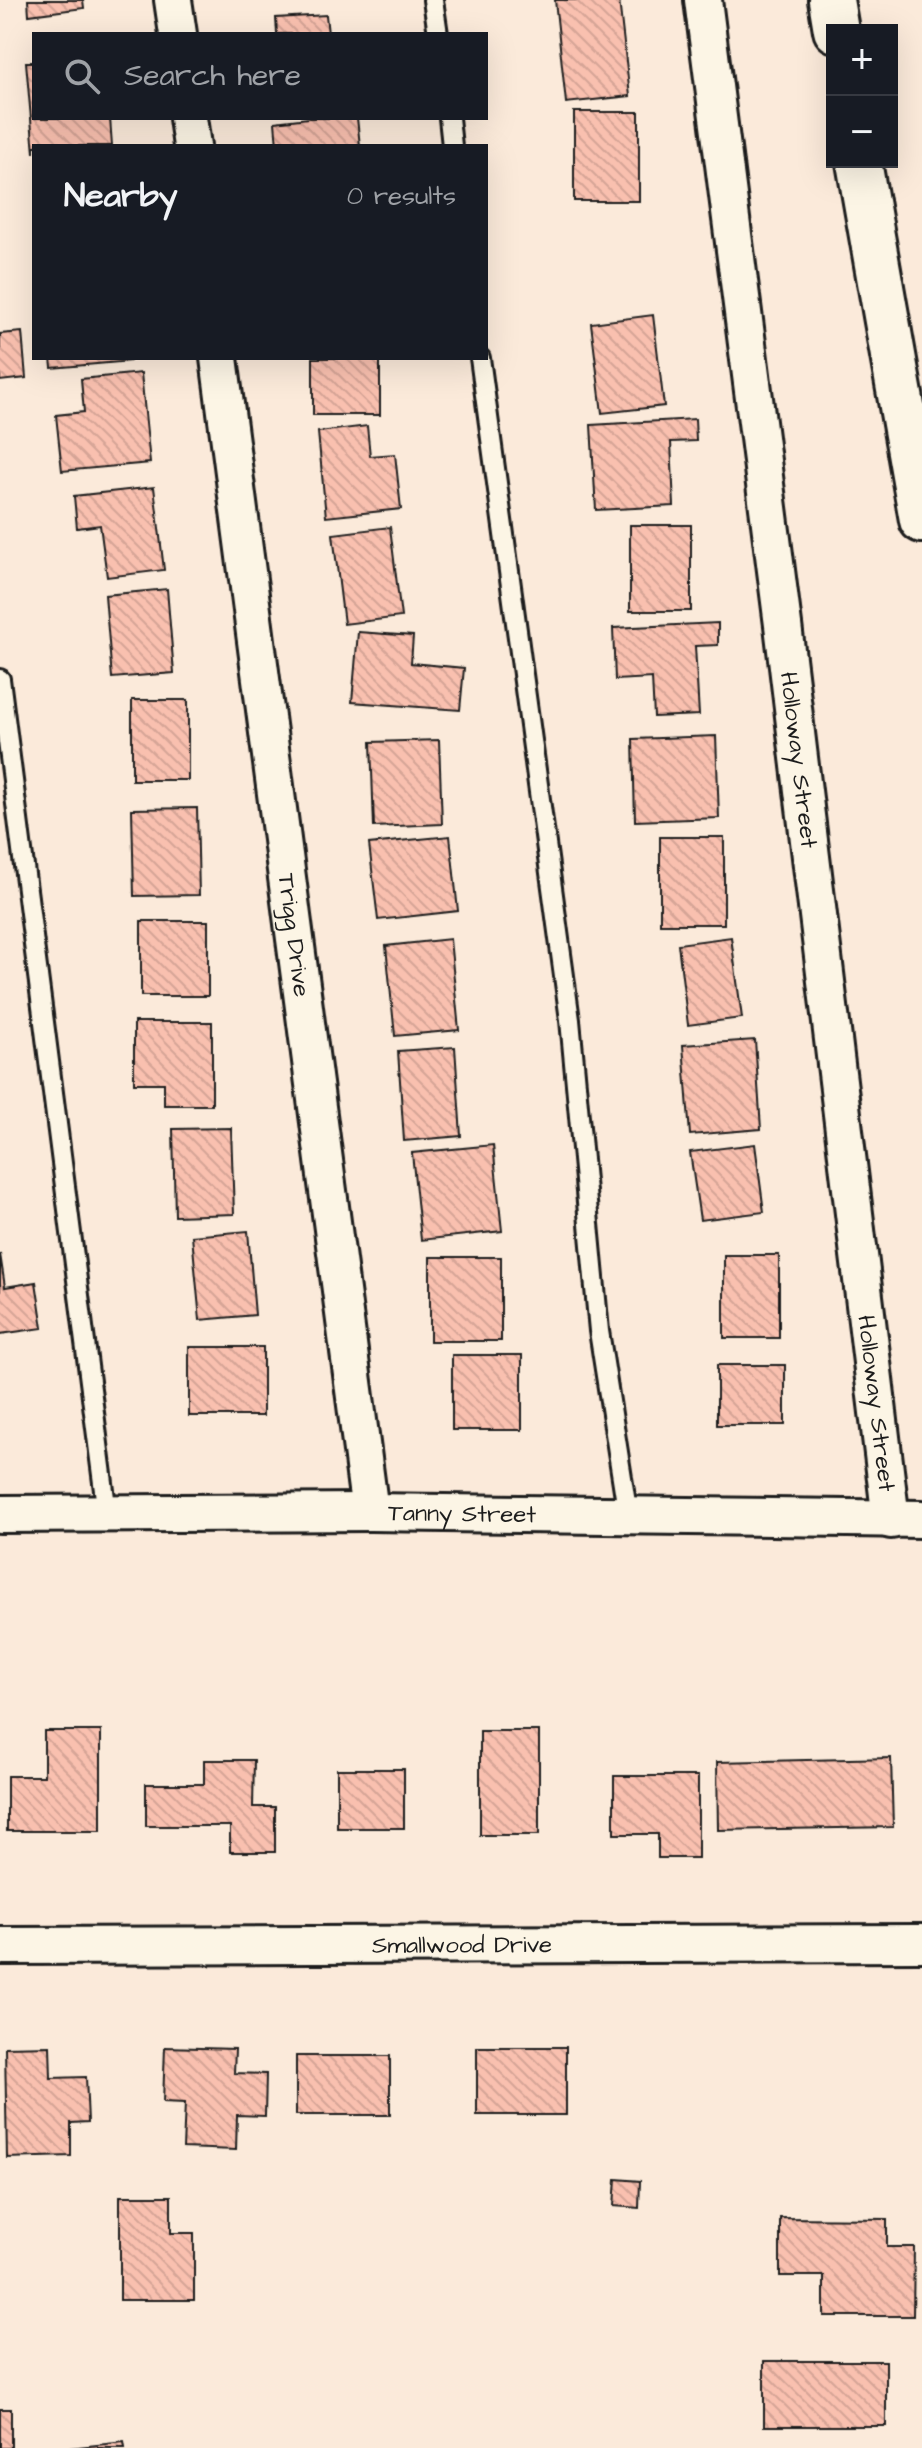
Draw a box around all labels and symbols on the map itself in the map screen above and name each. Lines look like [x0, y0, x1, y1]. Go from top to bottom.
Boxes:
street label: Holloway Street [771, 670, 826, 851]
street label: Trigg Drive [269, 871, 318, 999]
street label: Holloway Street [848, 1313, 903, 1494]
street label: Tanny Street [388, 1496, 536, 1532]
street label: Smallwood Drive [372, 1928, 552, 1963]

